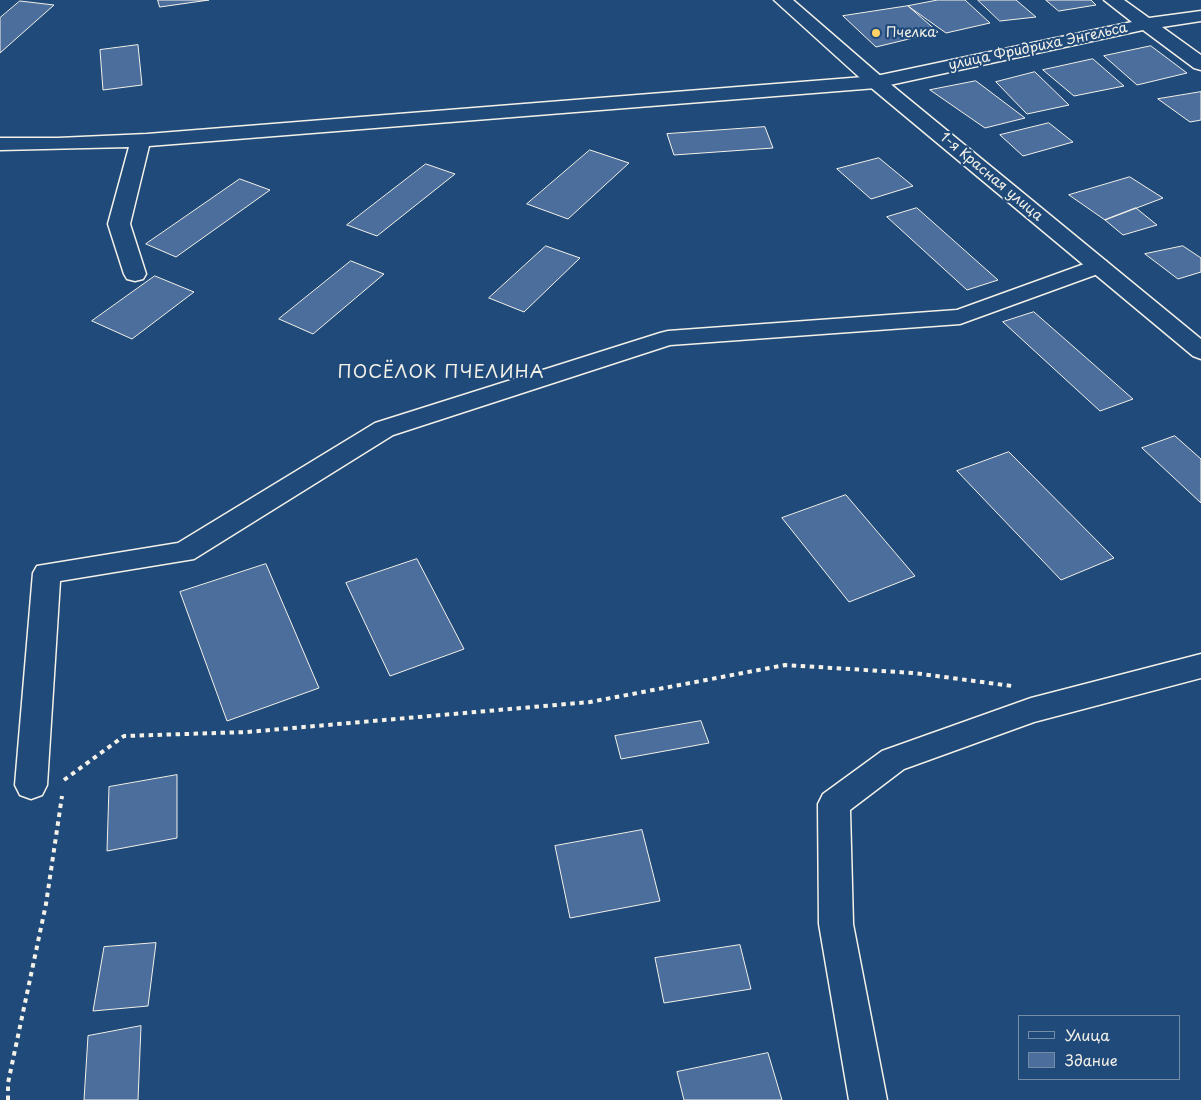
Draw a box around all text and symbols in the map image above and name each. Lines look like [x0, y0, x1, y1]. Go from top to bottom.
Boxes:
street label: улица Фридриха Энгельса [947, 20, 1129, 74]
place label: Пчелка [886, 25, 936, 41]
marker: Пчелка [870, 27, 882, 39]
street label: 1-я Красная улица [936, 129, 1046, 225]
district label: ПОСЁЛОК ПЧЕЛИНА [336, 362, 546, 384]
legend [1018, 1015, 1181, 1080]
text: Улица [1065, 1023, 1110, 1046]
text: Здание [1065, 1048, 1118, 1071]

